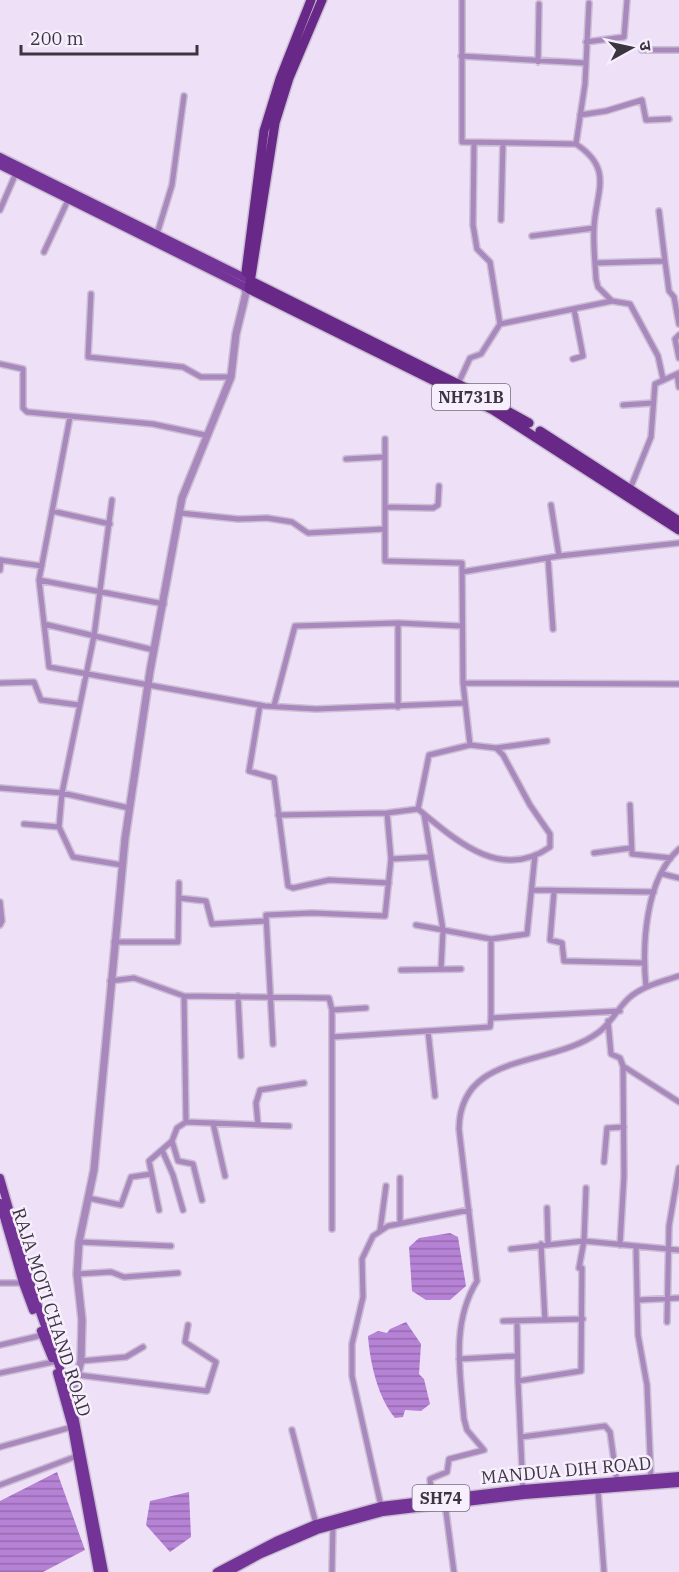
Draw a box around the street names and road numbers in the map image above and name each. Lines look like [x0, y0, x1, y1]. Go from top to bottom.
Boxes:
road number: NH731B [432, 384, 510, 410]
street label: RAJA MOTI CHAND ROAD [7, 1205, 97, 1419]
street label: MANDUA DIH ROAD [480, 1451, 652, 1489]
road number: SH74 [412, 1485, 470, 1511]

